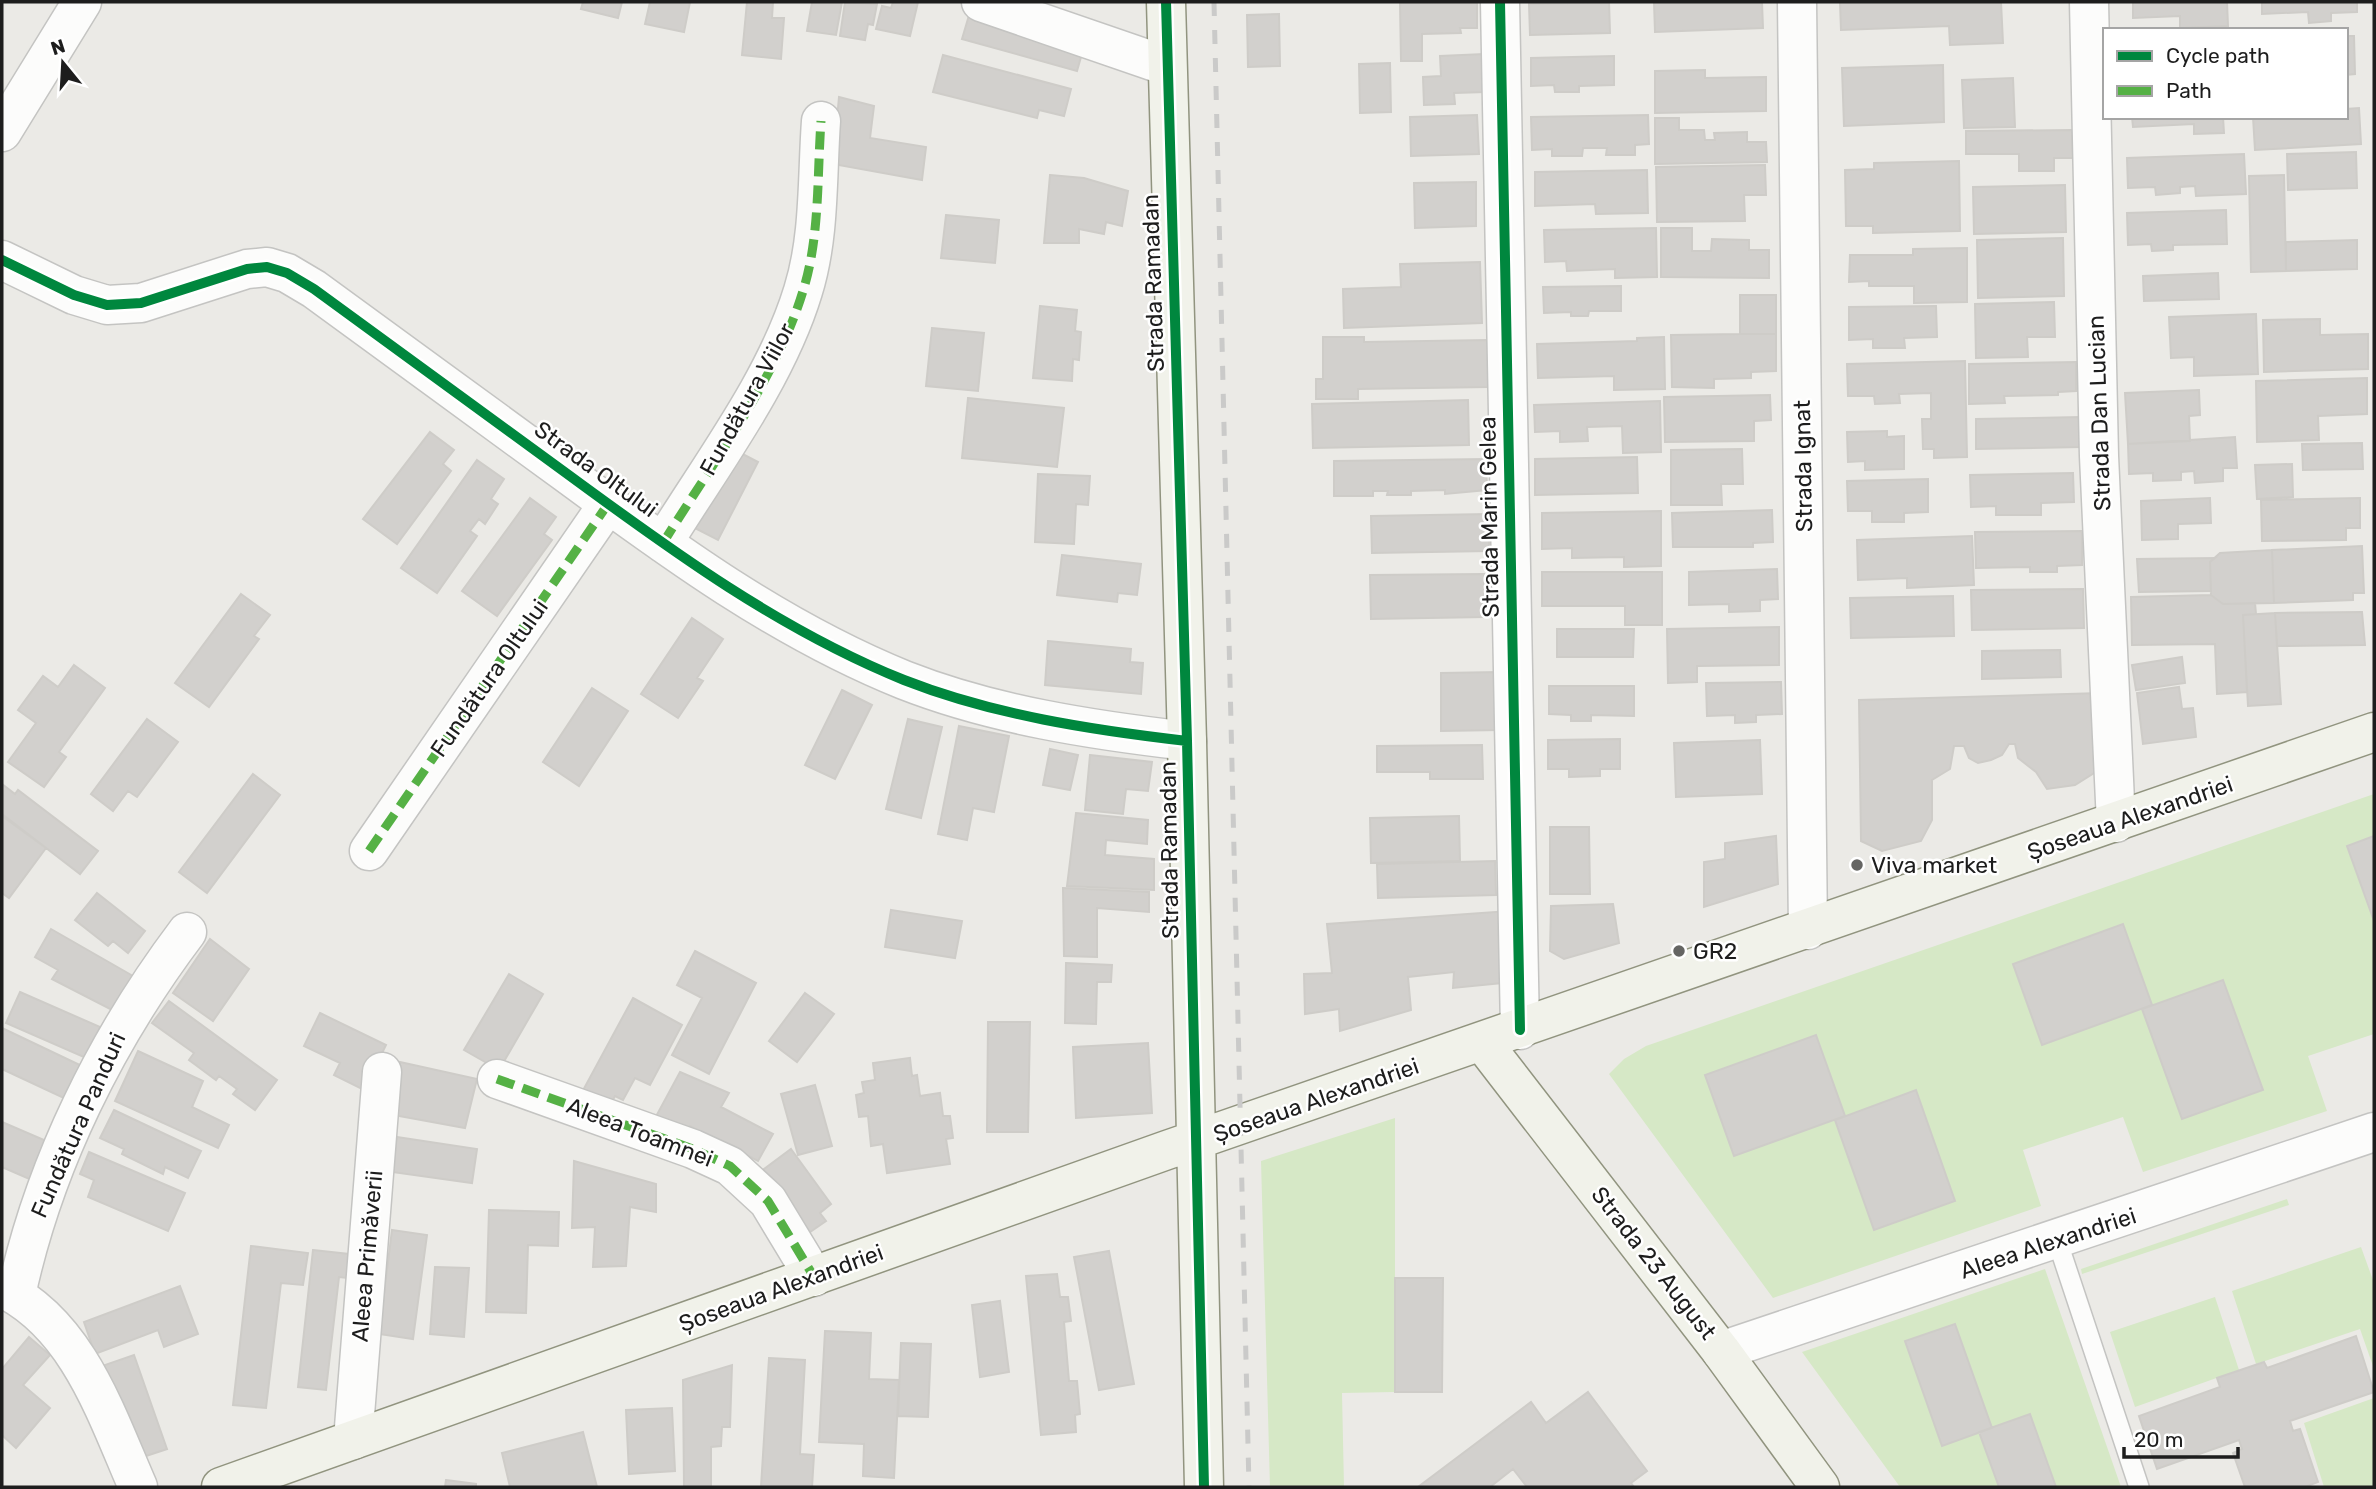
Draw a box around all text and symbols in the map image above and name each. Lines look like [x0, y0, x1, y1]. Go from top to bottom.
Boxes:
north arrow [28, 28, 98, 98]
legend [2103, 28, 2348, 119]
text: N [48, 34, 68, 60]
text: Cycle path [2166, 43, 2270, 68]
text: Path [2166, 78, 2212, 103]
street label: Strada Ramadan [1136, 194, 1170, 372]
street label: Strada Dan Lucian [2082, 315, 2116, 511]
street label: Fundătura Viilor [694, 318, 801, 480]
street label: Strada Ignat [1788, 400, 1818, 532]
street label: Strada Oltului [529, 415, 663, 523]
street label: Strada Marin Gelea [1473, 416, 1505, 618]
street label: Fundătura Oltului [424, 594, 554, 762]
street label: Strada Ramadan [1153, 761, 1185, 939]
street label: Șoseaua Alexandriei [2024, 770, 2236, 866]
place label: Viva market [1871, 851, 1997, 879]
marker: Viva market [1849, 857, 1865, 873]
place label: GR2 [1693, 937, 1737, 965]
marker: GR2 [1671, 943, 1687, 959]
street label: Fundătura Panduri [25, 1028, 131, 1222]
street label: Șoseaua Alexandriei [1210, 1052, 1422, 1148]
street label: Aleea Toamnei [563, 1091, 717, 1173]
street label: Aleea Primăverii [346, 1169, 388, 1343]
street label: Strada 23 August [1586, 1181, 1722, 1345]
street label: Aleea Alexandriei [1956, 1201, 2140, 1285]
street label: Șoseaua Alexandriei [675, 1238, 887, 1338]
scale bar [2124, 1416, 2238, 1460]
text: 20 m [2134, 1427, 2183, 1452]

